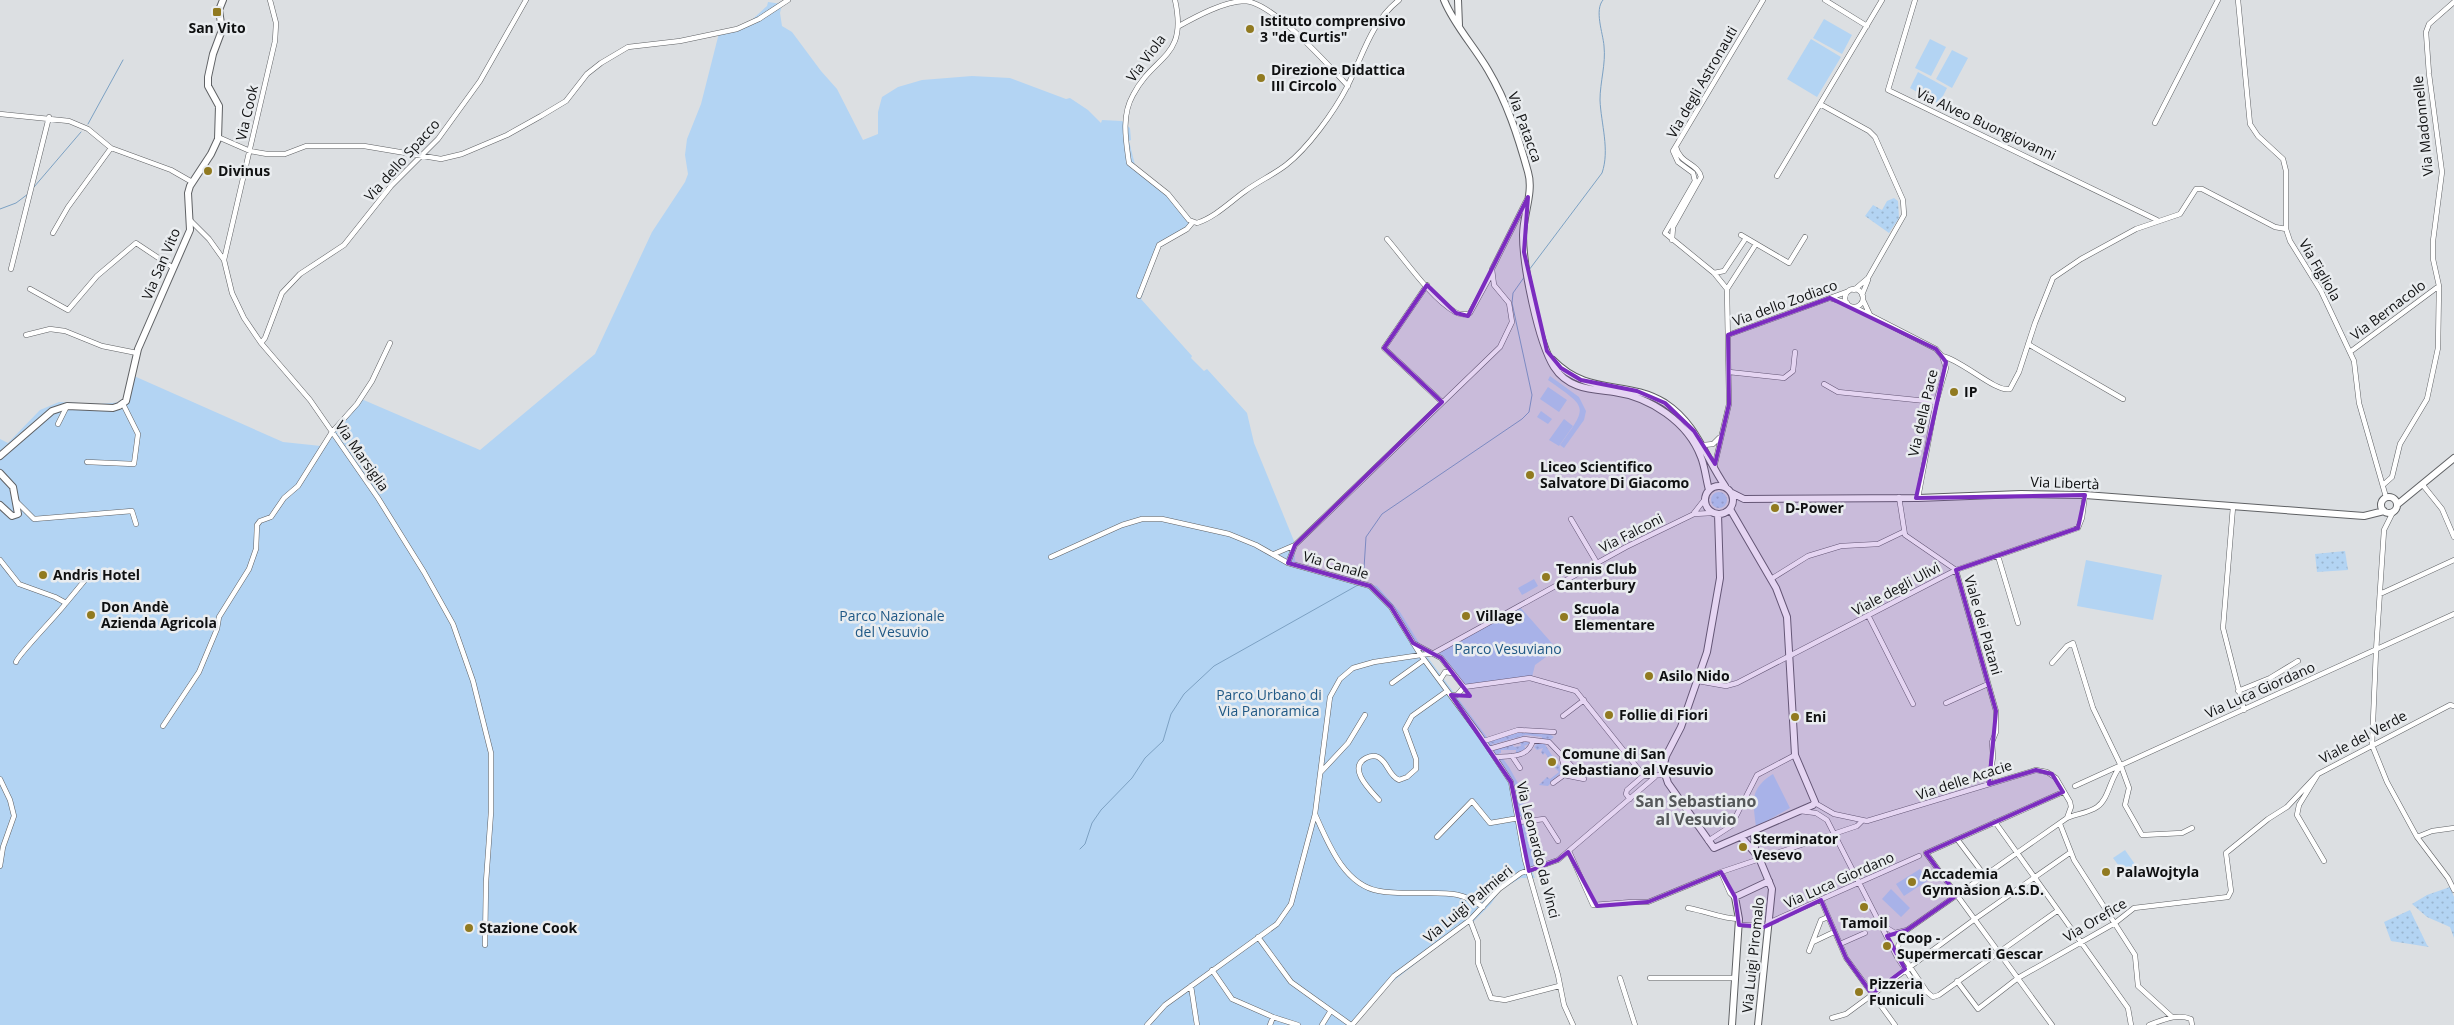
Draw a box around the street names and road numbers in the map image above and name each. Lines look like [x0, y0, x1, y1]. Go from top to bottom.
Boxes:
street label: Via degli Astronauti [1662, 22, 1741, 141]
street label: Via Viola [1121, 30, 1170, 85]
street label: Via Madonnelle [2408, 75, 2437, 177]
street label: Via Cook [231, 83, 262, 142]
street label: Via Alveo Buongiovanni [1913, 83, 2059, 164]
street label: Via Patacca [1504, 89, 1547, 165]
street label: Via dello Spacco [360, 114, 444, 205]
street label: Via San Vito [137, 225, 184, 303]
street label: Via Figliola [2295, 235, 2346, 304]
street label: Via dello Zodiaco [1730, 275, 1840, 330]
street label: Via Bernacolo [2346, 275, 2429, 344]
street label: Via della Pace [1903, 367, 1942, 458]
street label: Via Marsiglia [331, 417, 394, 495]
street label: Via Libertà [2030, 472, 2100, 493]
street label: Via Falconi [1596, 508, 1666, 557]
street label: Via Canale [1301, 546, 1371, 583]
street label: Viale degli Ulivi [1848, 557, 1943, 620]
street label: Viale dei Platani [1960, 573, 2007, 677]
street label: Via Luca Giordano [2202, 657, 2318, 722]
street label: Viale del Verde [2316, 705, 2410, 768]
street label: Via delle Acacie [1913, 755, 2014, 804]
street label: Via Leonardo da Vinci [1512, 780, 1565, 920]
street label: Via Luca Giordano [1781, 847, 1897, 912]
street label: Via Luigi Palmieri [1419, 861, 1516, 947]
street label: Via Orefice [2060, 893, 2130, 946]
street label: Via Luigi Piromalo [1737, 896, 1768, 1014]

